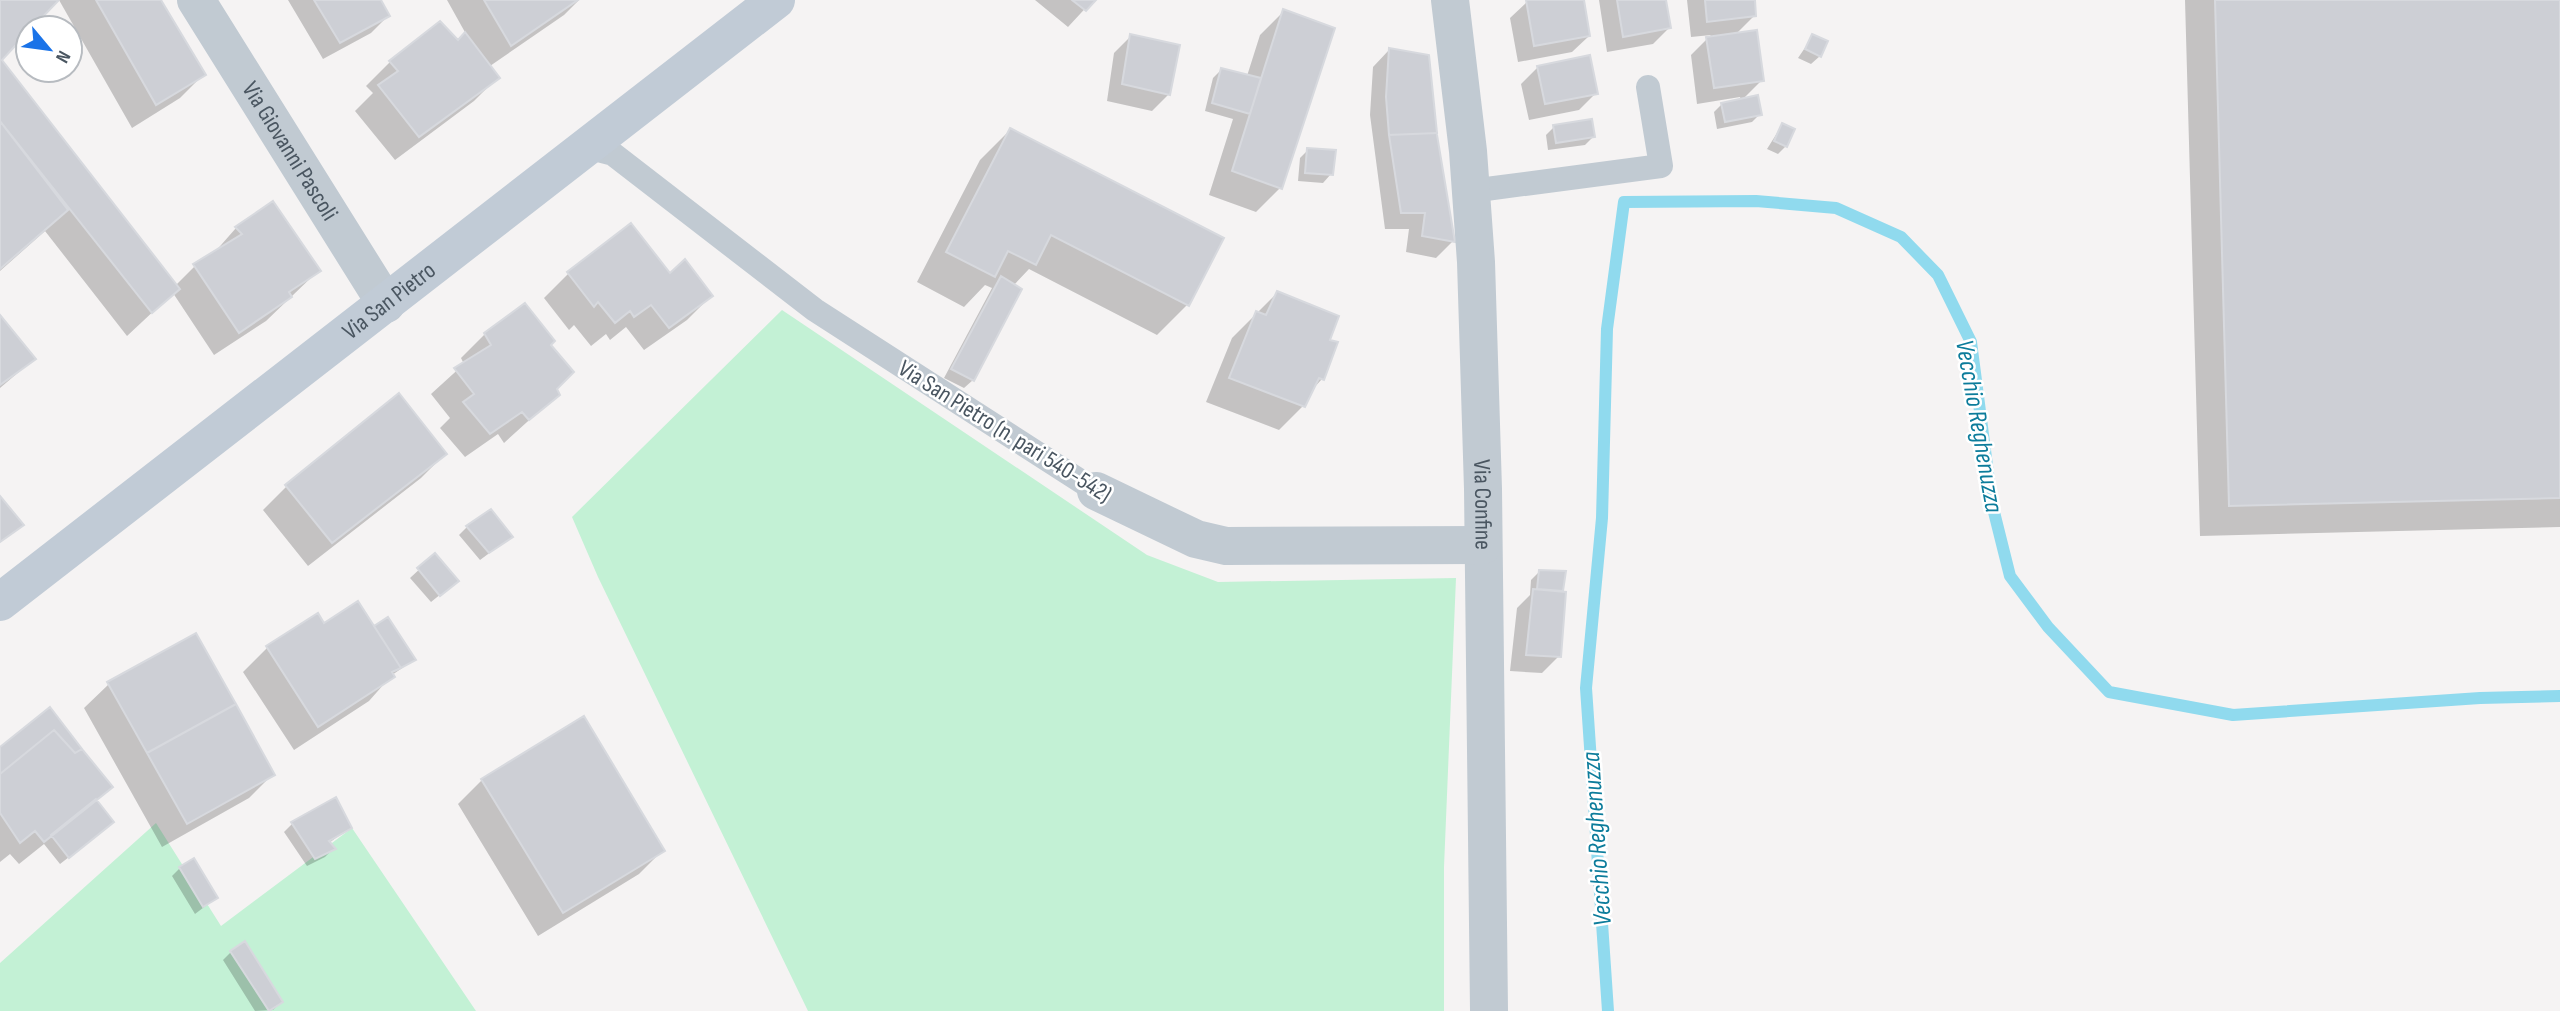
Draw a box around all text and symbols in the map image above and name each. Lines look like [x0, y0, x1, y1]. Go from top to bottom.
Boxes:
north arrow [14, 14, 84, 84]
text: N [50, 46, 75, 67]
street label: Via Giovanni Pascoli [236, 76, 344, 226]
street label: Via San Pietro [337, 256, 441, 346]
water label: Vecchio Reghenuzza [1948, 338, 2009, 515]
street label: Via San Pietro (n. pari 540-542) [893, 354, 1117, 509]
street label: Via Confine [1467, 459, 1498, 550]
water label: Vecchio Reghenuzza [1576, 750, 1619, 927]

